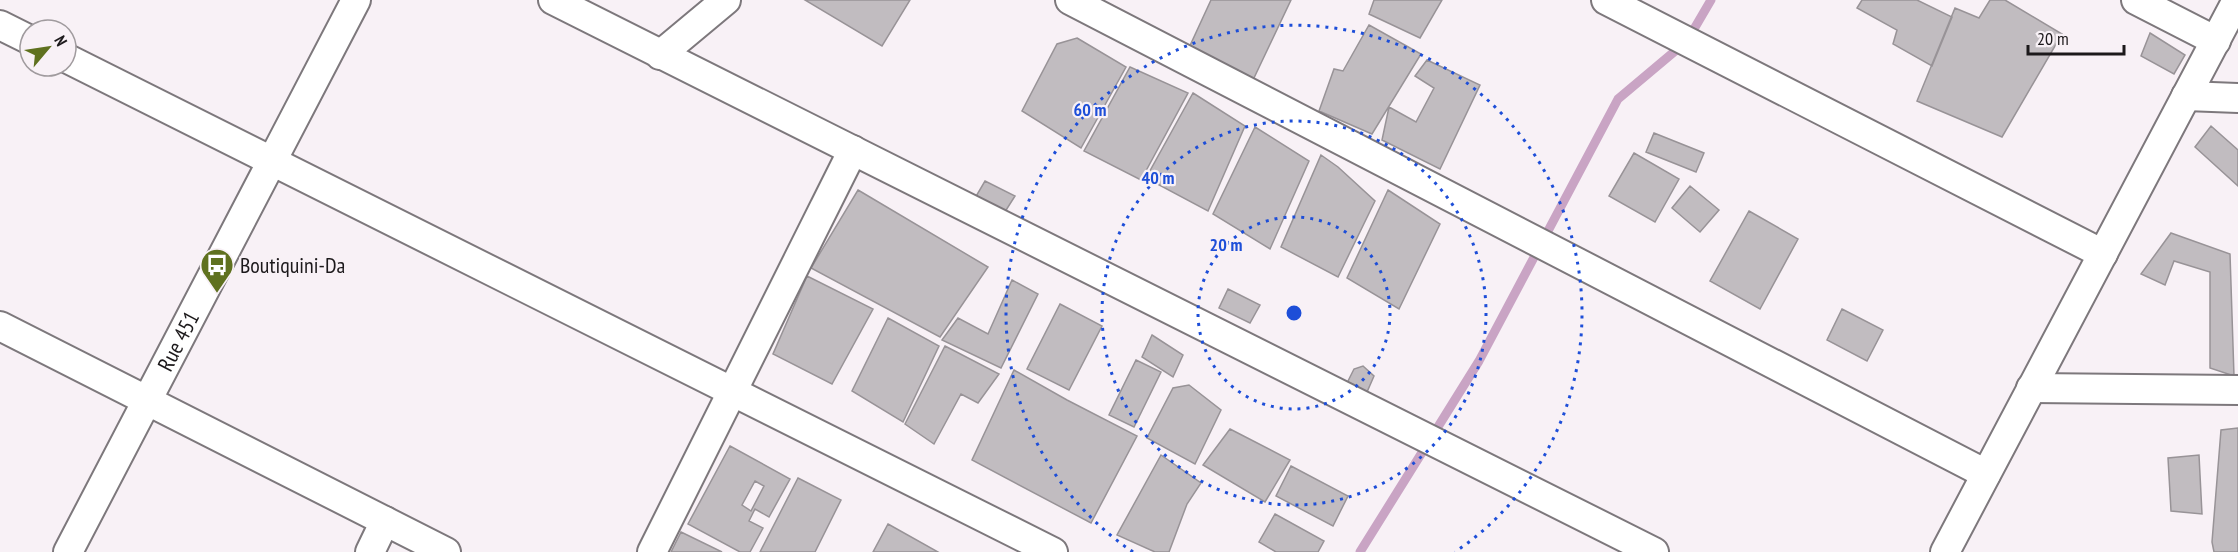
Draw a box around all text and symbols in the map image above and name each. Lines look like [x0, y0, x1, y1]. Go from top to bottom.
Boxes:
north arrow [18, 18, 78, 78]
scale bar [2028, 18, 2124, 56]
text: 20 m [2037, 27, 2069, 50]
text: N [50, 32, 72, 49]
text: 60 m [1074, 98, 1106, 121]
text: 40 m [1142, 166, 1174, 189]
text: 20 m [1210, 233, 1242, 256]
bus stop icon: Boutiquini-Da [199, 247, 235, 294]
place label: Boutiquini-Da [240, 251, 345, 279]
centre of rings [1284, 303, 1304, 323]
street label: Rue 451 [151, 306, 205, 376]

